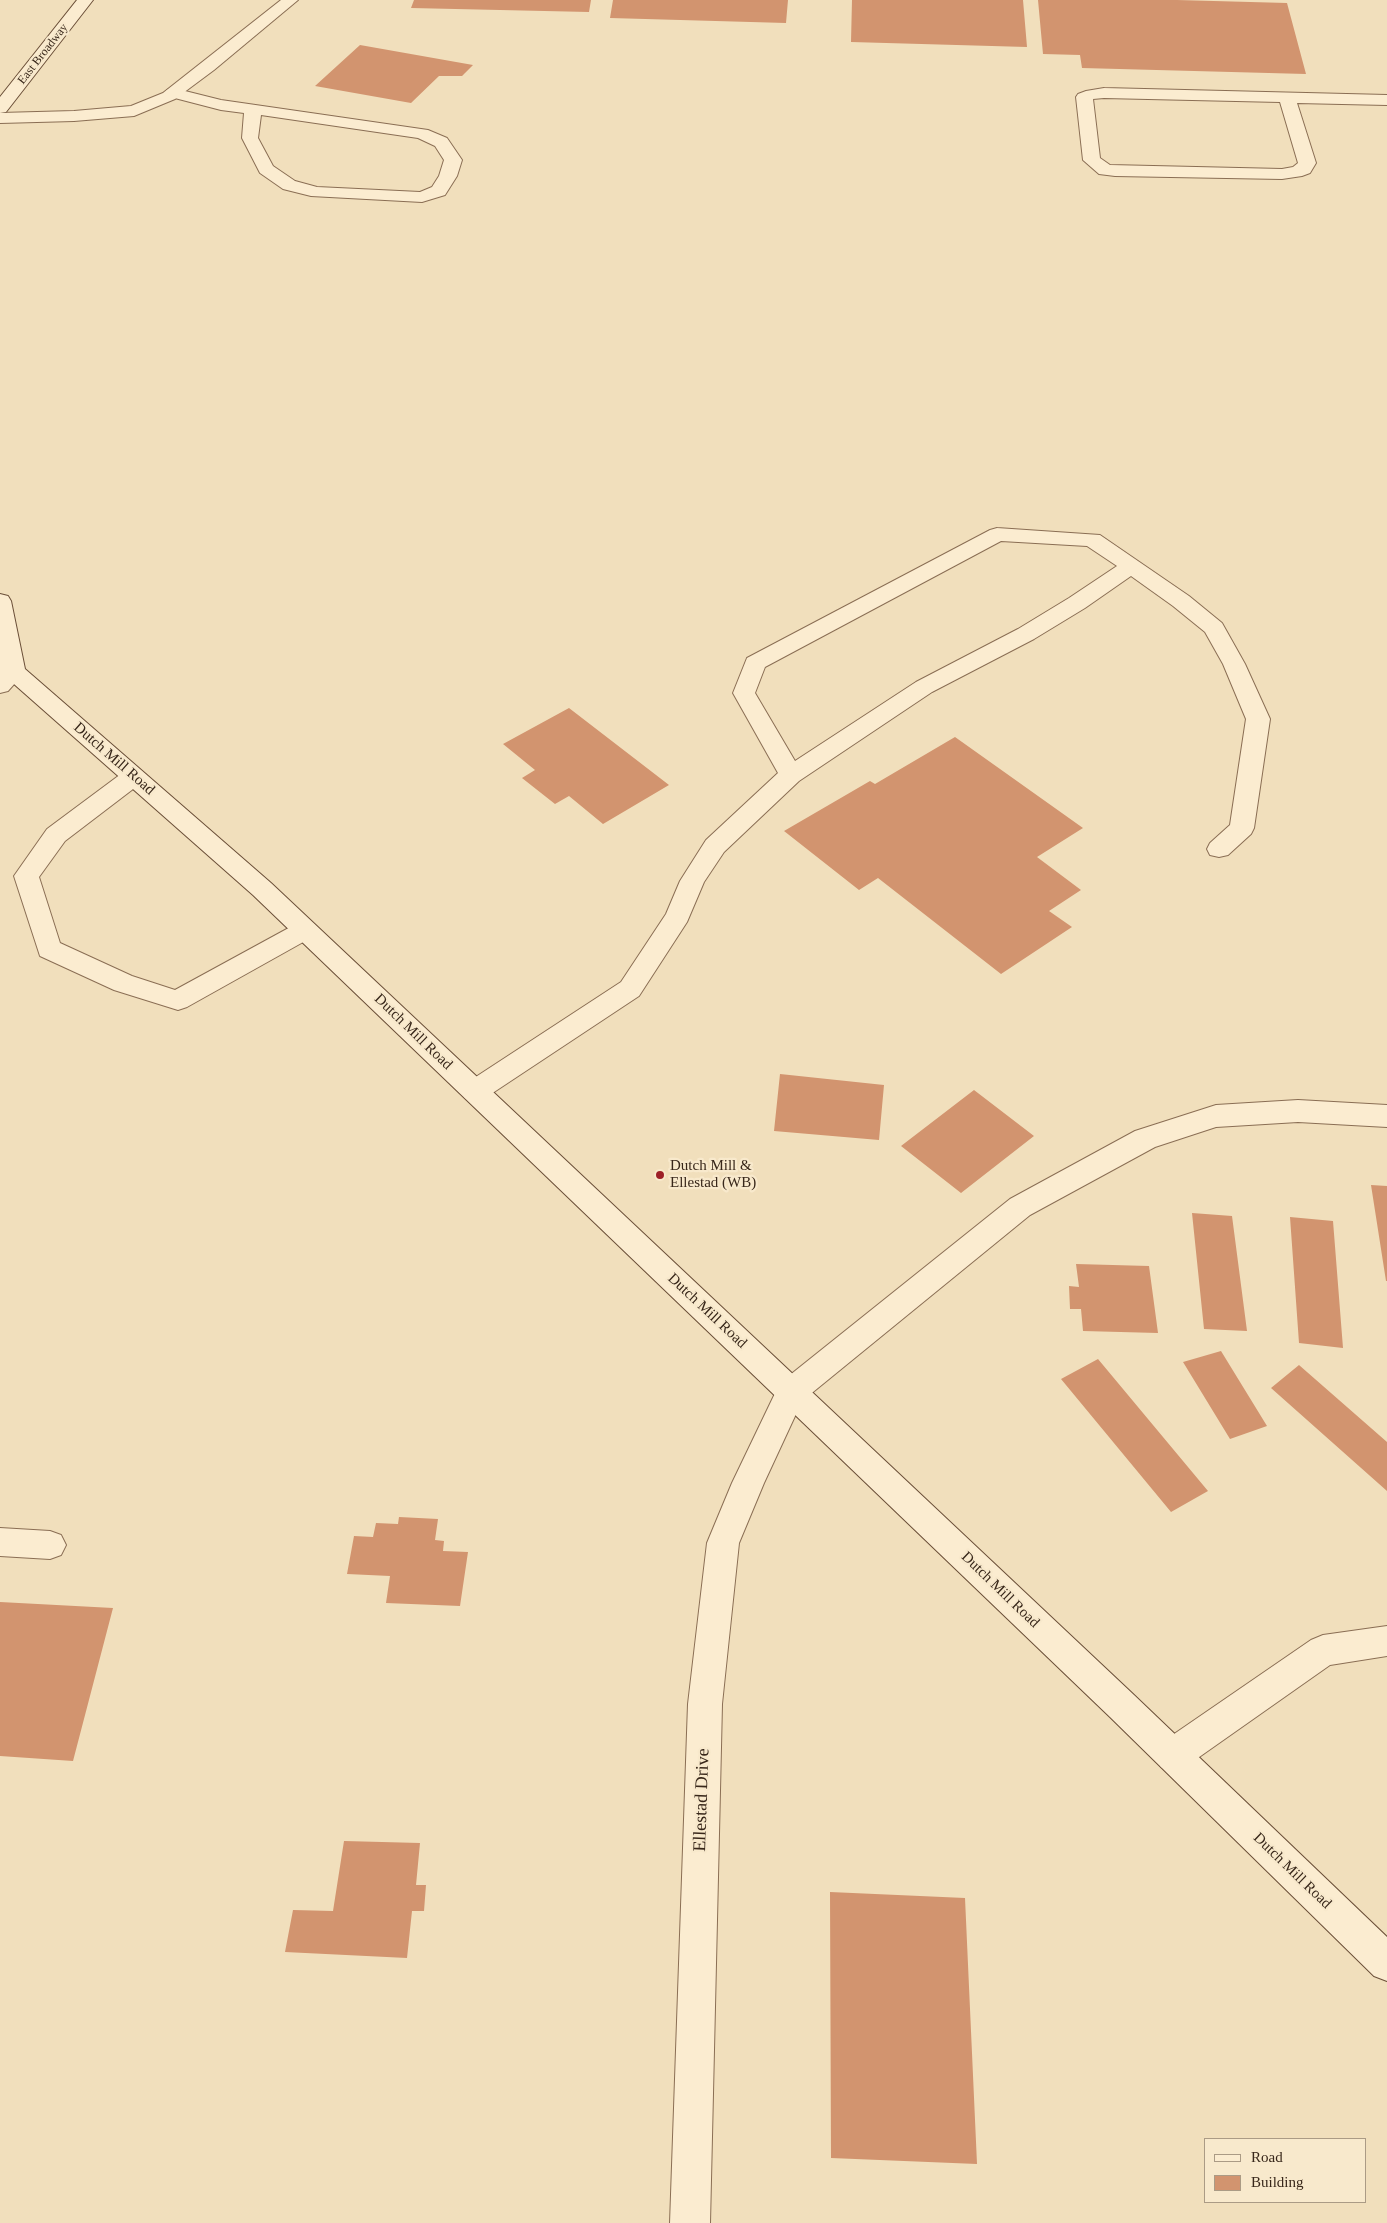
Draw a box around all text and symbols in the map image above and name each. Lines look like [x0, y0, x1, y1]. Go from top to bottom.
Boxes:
street label: East Broadway [15, 21, 71, 87]
street label: Dutch Mill Road [70, 719, 158, 799]
street label: Dutch Mill Road [370, 990, 456, 1074]
place label: Dutch Mill & Ellestad (WB) [670, 1157, 756, 1192]
marker: Dutch Mill & Ellestad (WB) [654, 1169, 666, 1181]
street label: Dutch Mill Road [664, 1270, 750, 1352]
street label: Dutch Mill Road [957, 1548, 1043, 1632]
street label: Ellestad Drive [689, 1748, 715, 1852]
street label: Dutch Mill Road [1249, 1829, 1335, 1913]
legend [1204, 2138, 1367, 2203]
text: Road [1251, 2149, 1283, 2165]
text: Building [1251, 2174, 1304, 2190]

